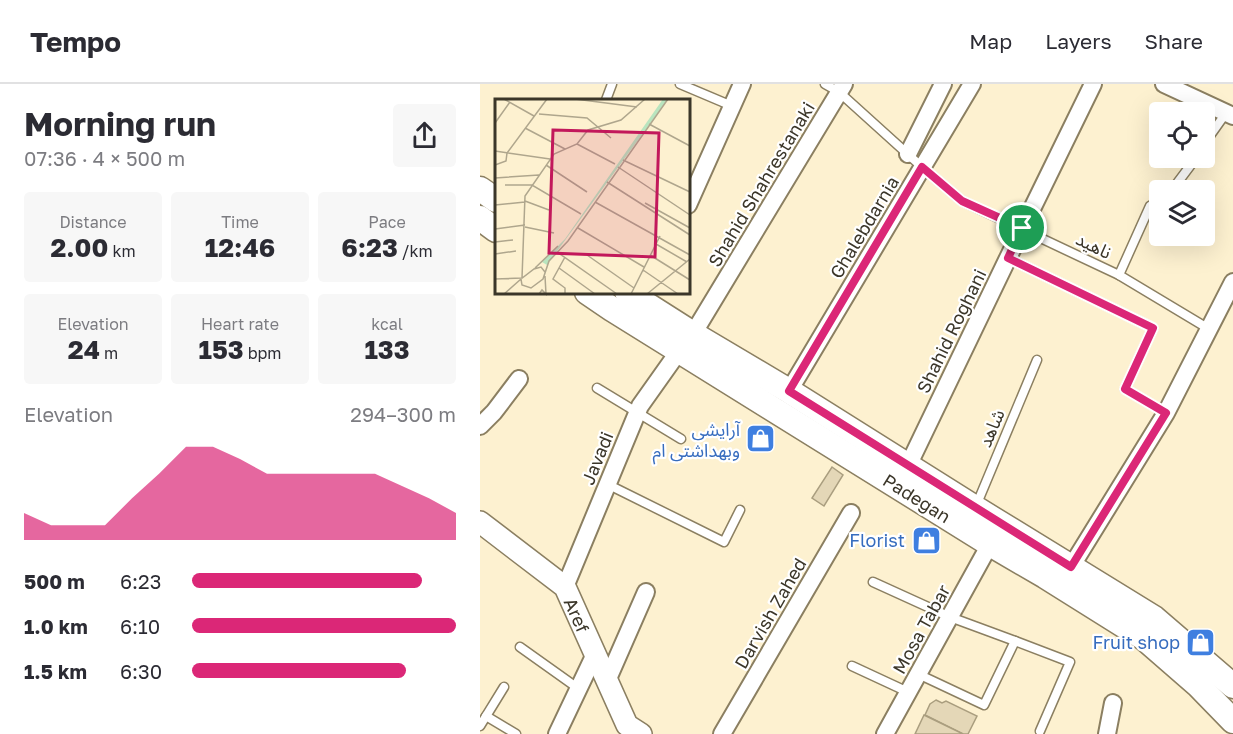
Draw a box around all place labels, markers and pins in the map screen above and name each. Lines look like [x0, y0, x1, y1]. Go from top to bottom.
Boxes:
pin [996, 202, 1047, 253]
place label: آرایشی وبهداشتی ام [653, 418, 741, 465]
shop icon: آرایشی وبهداشتی ام [745, 423, 777, 455]
shop icon: Florist [910, 524, 942, 556]
place label: Florist [849, 529, 905, 551]
shop icon: Fruit shop [1185, 626, 1217, 658]
place label: Fruit shop [1092, 631, 1180, 653]

